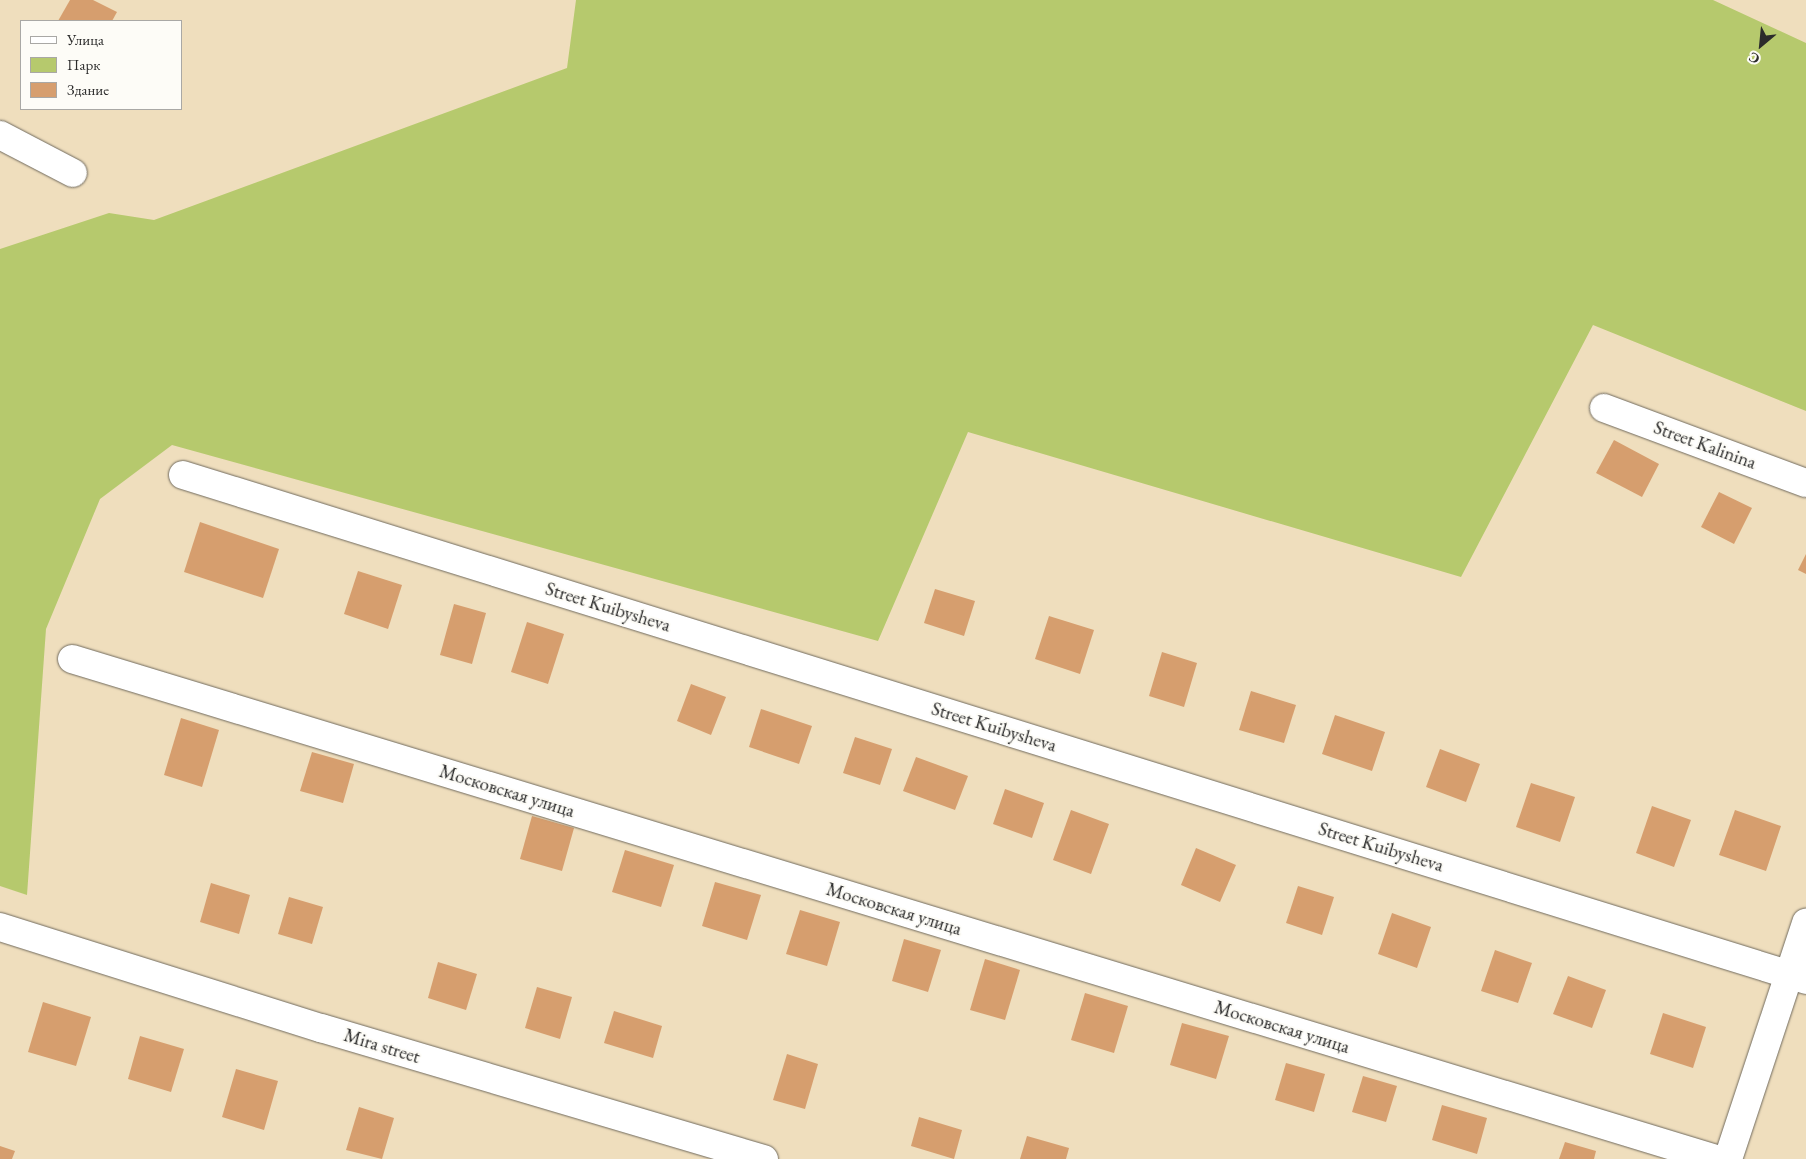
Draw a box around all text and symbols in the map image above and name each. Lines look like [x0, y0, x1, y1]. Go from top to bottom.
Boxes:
legend [20, 20, 182, 110]
north arrow [1736, 20, 1786, 70]
text: Улица [67, 30, 104, 49]
text: С [1745, 48, 1763, 69]
text: Парк [67, 55, 100, 74]
text: Здание [67, 80, 109, 99]
street label: Street Kalinina [1651, 416, 1759, 474]
street label: Street Kuibysheva [543, 577, 673, 637]
street label: Street Kuibysheva [929, 697, 1059, 757]
street label: Московская улица [437, 760, 577, 822]
street label: Street Kuibysheva [1316, 817, 1446, 877]
street label: Московская улица [824, 878, 964, 940]
street label: Московская улица [1212, 996, 1352, 1058]
street label: Mira street [341, 1024, 423, 1068]

